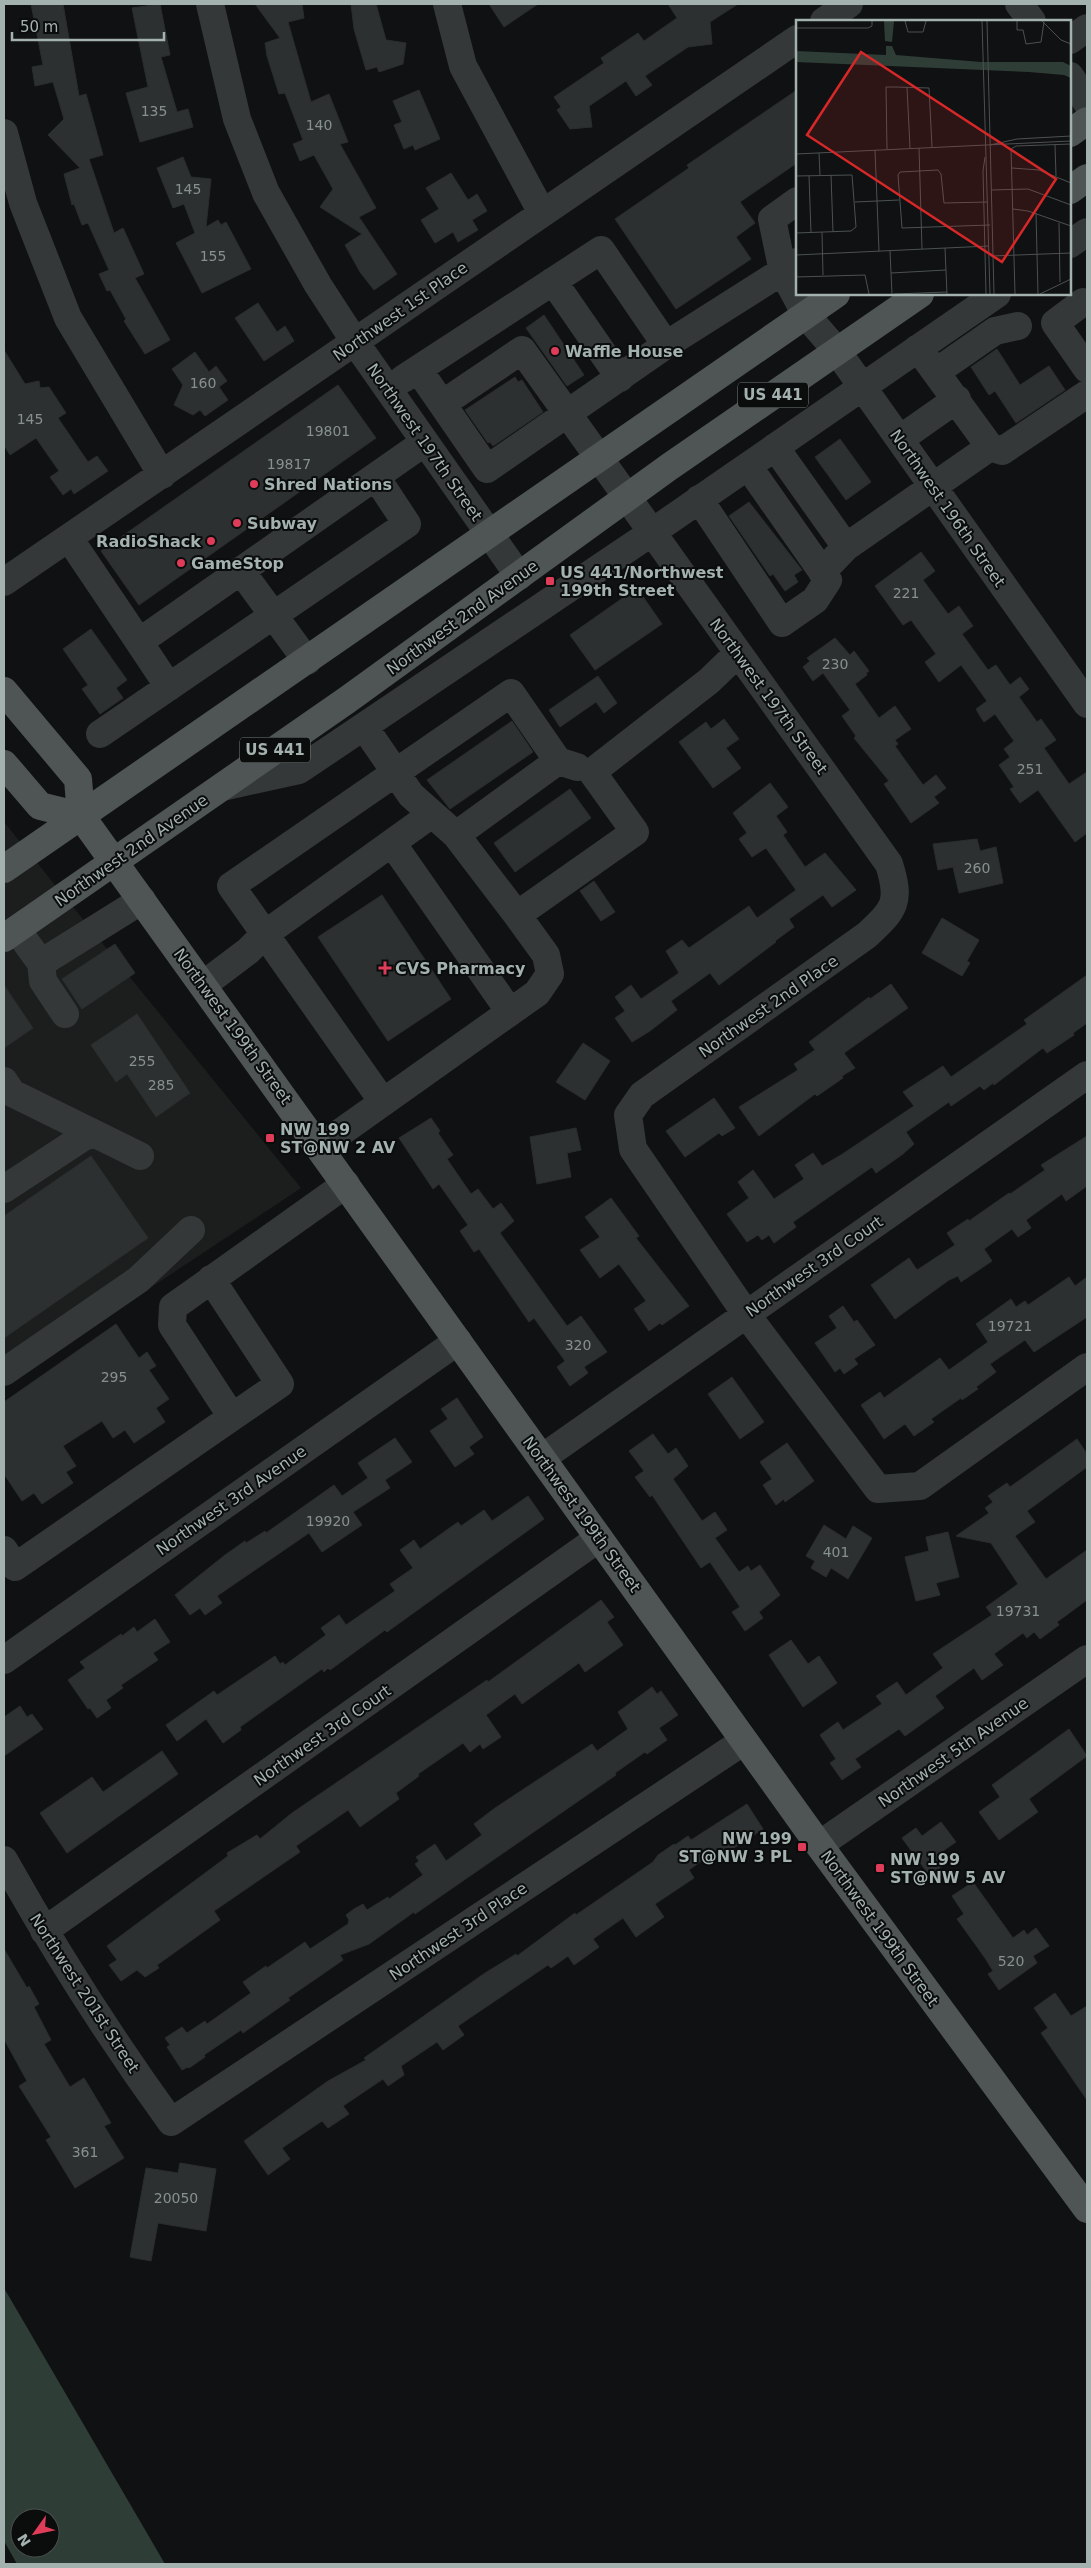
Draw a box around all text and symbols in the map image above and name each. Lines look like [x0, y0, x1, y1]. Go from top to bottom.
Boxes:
scale bar [12, 10, 165, 42]
text: 50 m [20, 18, 58, 36]
inset map [796, 20, 1071, 295]
house number: 135 [141, 103, 167, 119]
house number: 140 [306, 117, 332, 133]
house number: 145 [175, 181, 201, 197]
house number: 155 [200, 248, 226, 264]
street label: Northwest 1st Place [329, 258, 471, 365]
place label: Waffle House [565, 342, 683, 361]
marker: Waffle House [549, 345, 561, 357]
street label: Northwest 197th Street [363, 360, 486, 525]
house number: 160 [190, 375, 216, 391]
road number: US 441 [738, 382, 808, 408]
house number: 145 [17, 411, 43, 427]
house number: 19801 [306, 423, 350, 439]
street label: Northwest 196th Street [886, 426, 1009, 591]
house number: 19817 [267, 456, 311, 472]
place label: Shred Nations [264, 475, 392, 494]
marker: Shred Nations [248, 478, 260, 490]
place label: Subway [247, 514, 317, 533]
marker: Subway [231, 517, 243, 529]
place label: RadioShack [96, 532, 201, 551]
marker: RadioShack [205, 535, 217, 547]
place label: GameStop [191, 554, 284, 573]
street label: Northwest 2nd Avenue [383, 556, 542, 679]
marker: GameStop [175, 557, 187, 569]
place label: US 441/Northwest 199th Street [560, 563, 724, 600]
marker: US 441/Northwest 199th Street [544, 575, 556, 587]
house number: 221 [893, 585, 919, 601]
street label: Northwest 197th Street [706, 615, 832, 778]
house number: 230 [822, 656, 848, 672]
road number: US 441 [240, 738, 310, 762]
house number: 251 [1017, 761, 1043, 777]
street label: Northwest 2nd Avenue [51, 790, 211, 910]
house number: 260 [964, 860, 990, 876]
street label: Northwest 199th Street [170, 945, 296, 1108]
street label: Northwest 2nd Place [695, 951, 842, 1062]
place label: CVS Pharmacy [395, 959, 526, 978]
marker: CVS Pharmacy [379, 962, 391, 974]
house number: 255 [129, 1053, 155, 1069]
house number: 285 [148, 1077, 174, 1093]
place label: NW 199 ST@NW 2 AV [280, 1120, 396, 1157]
marker: NW 199 ST@NW 2 AV [264, 1132, 276, 1144]
street label: Northwest 3rd Court [742, 1212, 887, 1321]
house number: 19721 [988, 1318, 1032, 1334]
house number: 320 [565, 1337, 591, 1353]
house number: 295 [101, 1369, 127, 1385]
street label: Northwest 199th Street [519, 1433, 645, 1596]
street label: Northwest 3rd Avenue [153, 1441, 310, 1559]
house number: 19920 [306, 1513, 350, 1529]
house number: 401 [823, 1544, 849, 1560]
house number: 19731 [996, 1603, 1040, 1619]
street label: Northwest 3rd Court [250, 1681, 395, 1790]
street label: Northwest 5th Avenue [875, 1693, 1032, 1811]
place label: NW 199 ST@NW 3 PL [678, 1829, 792, 1866]
marker: NW 199 ST@NW 3 PL [796, 1841, 808, 1853]
street label: Northwest 199th Street [817, 1847, 943, 2010]
place label: NW 199 ST@NW 5 AV [890, 1850, 1006, 1887]
marker: NW 199 ST@NW 5 AV [874, 1862, 886, 1874]
street label: Northwest 3rd Place [386, 1878, 531, 1984]
street label: Northwest 201st Street [26, 1910, 143, 2077]
house number: 520 [998, 1953, 1024, 1969]
house number: 361 [72, 2144, 98, 2160]
house number: 20050 [154, 2190, 198, 2206]
north arrow [10, 2508, 60, 2558]
text: N [14, 2531, 34, 2549]

